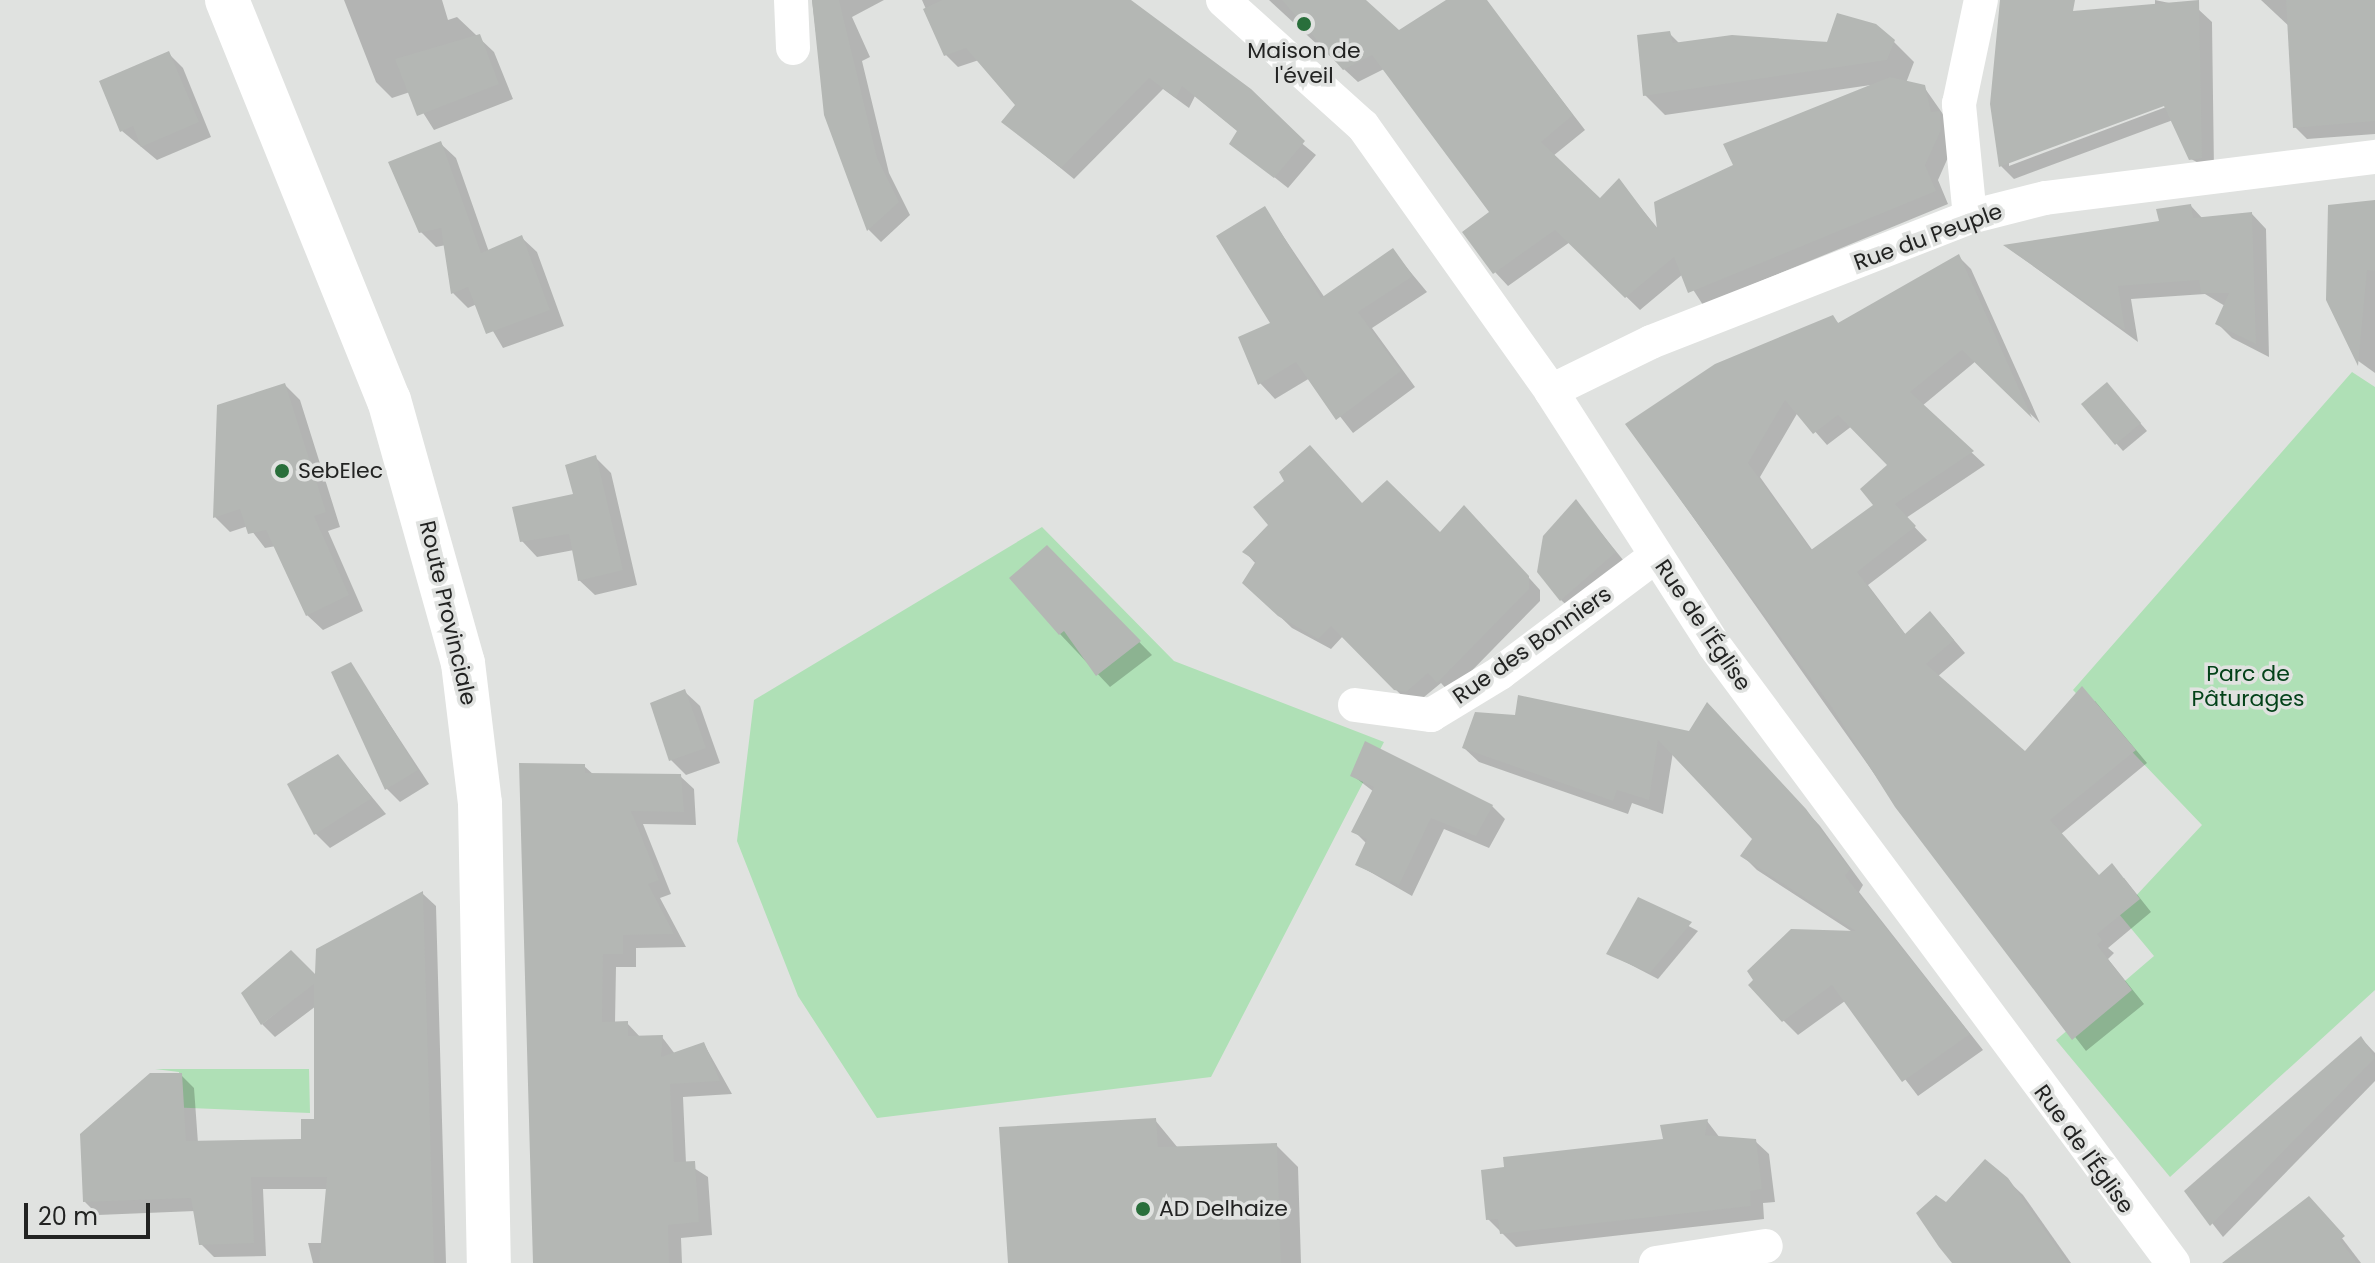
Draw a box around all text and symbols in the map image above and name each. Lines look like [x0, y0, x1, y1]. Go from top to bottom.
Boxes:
marker: Maison de l'éveil [1295, 15, 1313, 33]
place label: Maison de l'éveil [1247, 37, 1361, 88]
street label: Rue du Peuple [1850, 198, 2006, 276]
place label: SebElec [298, 458, 383, 484]
marker: SebElec [273, 462, 291, 480]
street label: Route Provinciale [414, 518, 482, 708]
street label: Rue de l'Église [1649, 554, 1757, 696]
street label: Rue des Bonniers [1448, 580, 1616, 710]
park label: Parc de Pâturages [2192, 660, 2304, 712]
street label: Rue de l'Église [2029, 1080, 2139, 1218]
scale bar [28, 1187, 154, 1237]
place label: AD Delhaize [1159, 1196, 1288, 1222]
text: 20 m [38, 1200, 98, 1233]
marker: AD Delhaize [1134, 1200, 1152, 1218]

